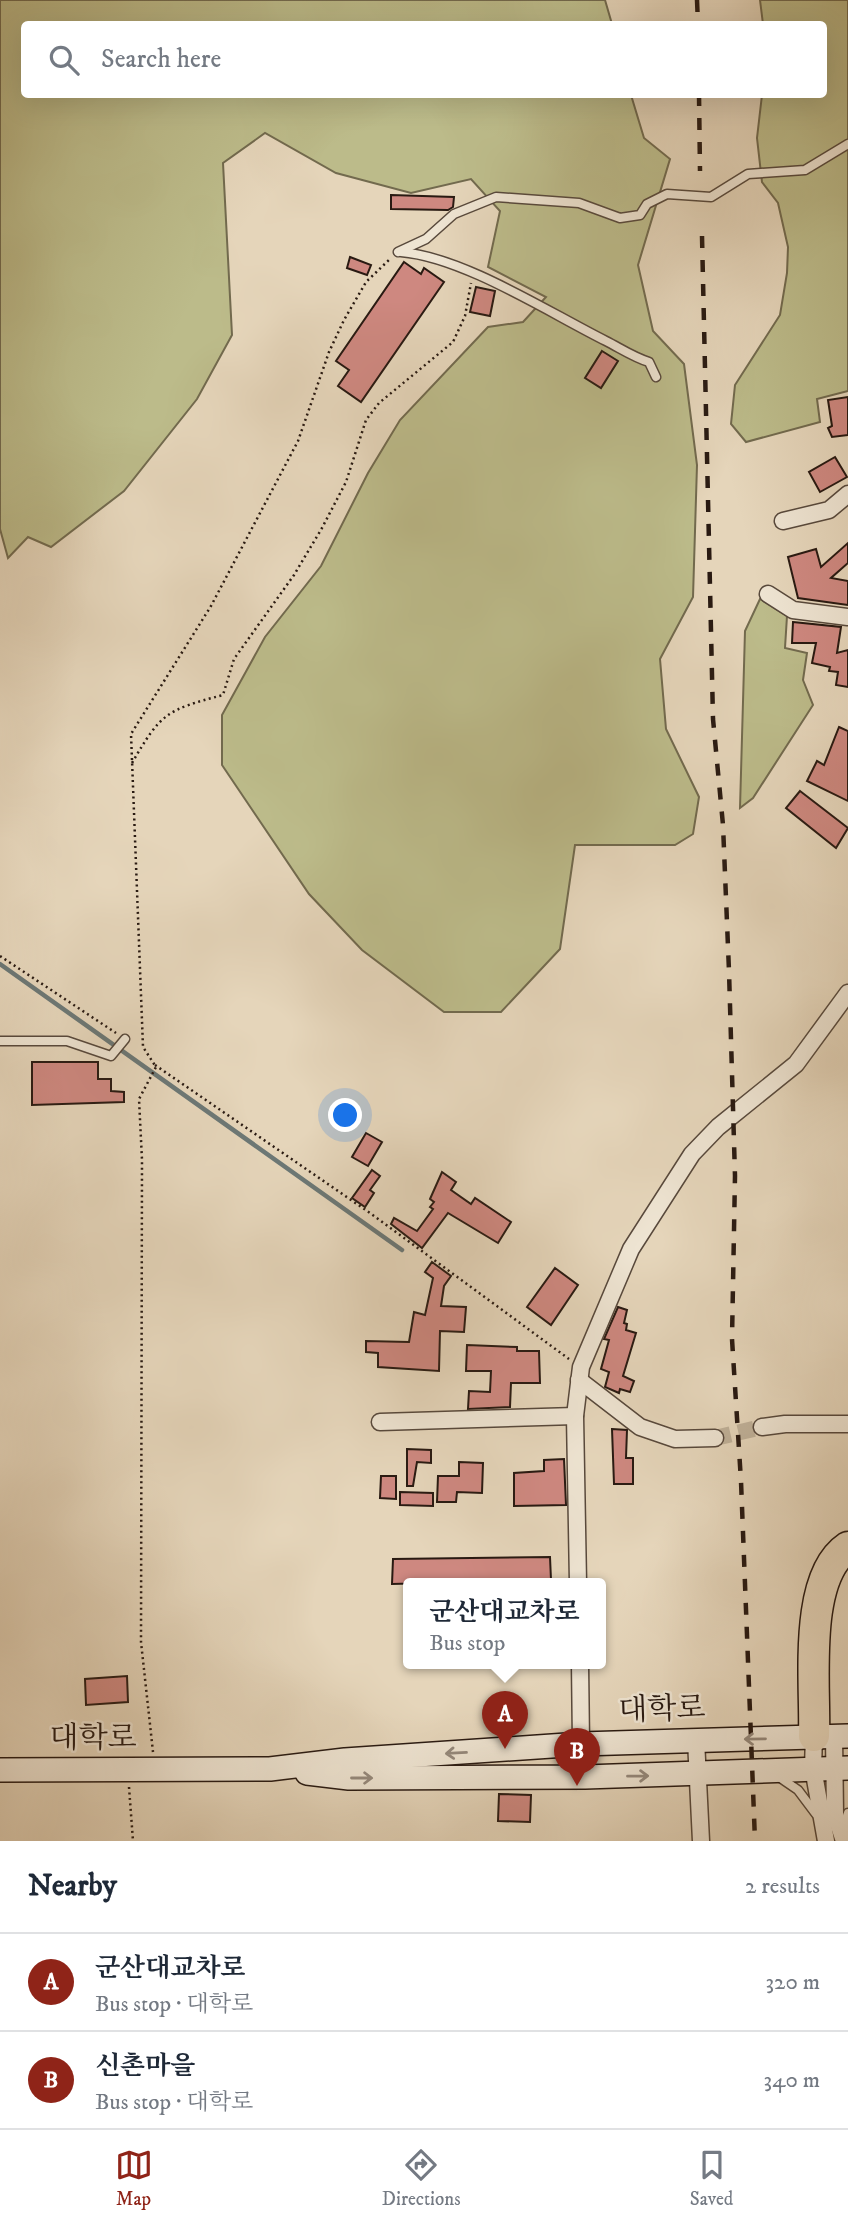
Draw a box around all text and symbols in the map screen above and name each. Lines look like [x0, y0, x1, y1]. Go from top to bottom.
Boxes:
search box [21, 21, 827, 98]
icon: search [45, 41, 83, 79]
text: Search here [101, 43, 221, 76]
your location [328, 1098, 362, 1132]
popup [403, 1578, 606, 1669]
text: 군산대교차로 [429, 1596, 580, 1629]
text: Bus stop [429, 1629, 505, 1658]
street label: 대학로 [618, 1690, 706, 1730]
pin: A [482, 1691, 528, 1749]
street label: 대학로 [50, 1720, 136, 1757]
pin: B [554, 1728, 600, 1786]
one-way arrow [743, 1732, 766, 1746]
one-way arrow [445, 1747, 468, 1760]
one-way arrow [626, 1769, 649, 1782]
one-way arrow [350, 1771, 373, 1785]
text: Nearby [28, 1868, 117, 1905]
text: 2 results [745, 1872, 820, 1901]
text: 군산대교차로 [95, 1952, 246, 1985]
text: A [44, 1968, 58, 1997]
text: 320 m [766, 1968, 820, 1997]
text: Bus stop · 대학로 [95, 1990, 253, 2019]
text: 신촌마을 [95, 2050, 195, 2083]
text: B [44, 2066, 58, 2095]
text: 340 m [764, 2066, 820, 2095]
text: Bus stop · 대학로 [95, 2088, 253, 2117]
tab: Map [115, 2146, 153, 2211]
tab: Directions [382, 2146, 461, 2211]
tab: Saved [690, 2146, 733, 2211]

